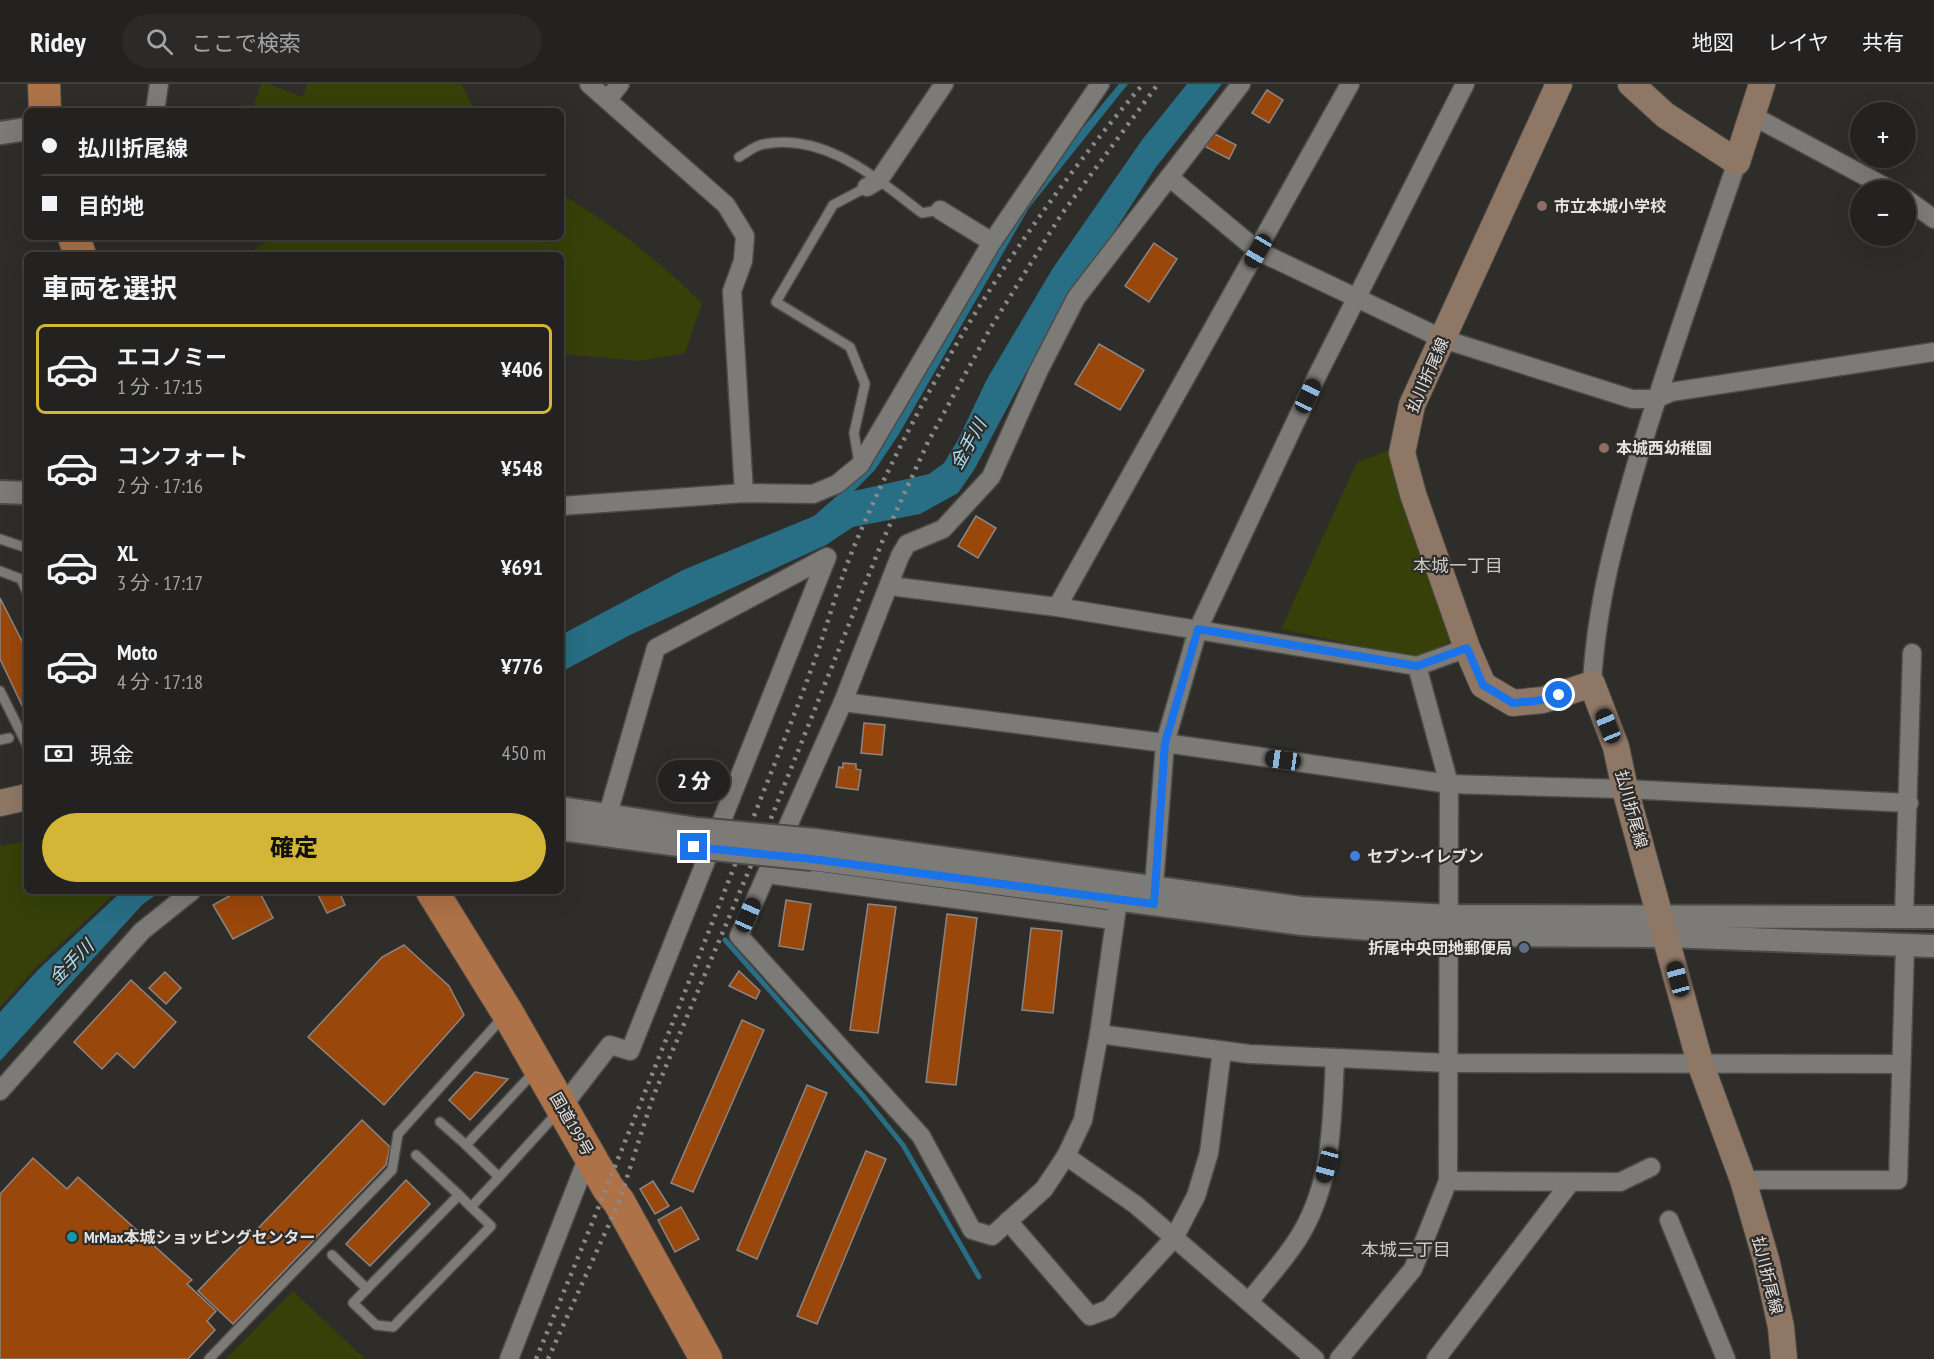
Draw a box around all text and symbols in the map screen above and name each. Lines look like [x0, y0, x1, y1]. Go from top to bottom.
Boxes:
search box [122, 14, 542, 68]
text: Ridey [30, 23, 86, 60]
icon: search [143, 25, 176, 58]
text: ここで検索 [191, 29, 301, 57]
text: 地図 [1692, 29, 1734, 56]
text: レイヤ [1767, 29, 1829, 56]
text: 共有 [1862, 29, 1904, 56]
map controls [1850, 102, 1916, 246]
button: + [1850, 102, 1916, 168]
text: 払川折尾線 [78, 134, 188, 162]
button: − [1850, 180, 1916, 246]
text: 目的地 [78, 192, 144, 220]
place label: 市立本城小学校 [1554, 196, 1666, 216]
marker: 市立本城小学校 [1535, 199, 1549, 213]
car [1241, 231, 1275, 271]
text: 車両を選択 [42, 271, 177, 305]
street label: 払川折尾線 [1402, 334, 1452, 416]
icon: car [45, 342, 99, 396]
text: エコノミー [117, 343, 227, 371]
text: ¥406 [501, 355, 543, 383]
text: 1 分 · 17:15 [117, 374, 203, 400]
car [1292, 376, 1324, 416]
water label: 金手川 [945, 413, 992, 473]
place label: 本城西幼稚園 [1616, 438, 1712, 458]
icon: car [45, 441, 99, 495]
marker: 本城西幼稚園 [1597, 441, 1611, 455]
text: コンフォート [117, 442, 248, 470]
text: ¥548 [501, 454, 543, 482]
text: 2 分 · 17:16 [117, 473, 203, 499]
text: XL [117, 539, 138, 567]
icon: car [45, 540, 99, 594]
text: ¥691 [501, 553, 543, 581]
district label: 本城一丁目 [1413, 554, 1503, 577]
text: 3 分 · 17:17 [117, 570, 203, 596]
text: Moto [117, 638, 158, 666]
icon: car [45, 639, 99, 693]
text: ¥776 [501, 652, 543, 680]
text: 4 分 · 17:18 [117, 669, 203, 695]
route start [1545, 681, 1572, 708]
car [1593, 706, 1623, 746]
icon: cash [42, 737, 75, 770]
text: 450 m [502, 740, 546, 766]
text: 現金 [90, 741, 134, 769]
car [1264, 749, 1302, 771]
callout: 2 分 [658, 760, 730, 802]
text: 2 分 [677, 768, 711, 794]
street label: 払川折尾線 [1612, 768, 1652, 850]
button: 確定 [42, 813, 546, 882]
route end [680, 833, 707, 860]
place label: セブン-イレブン [1367, 846, 1484, 866]
marker: セブン-イレブン [1348, 849, 1362, 863]
car [732, 895, 764, 935]
water label: 金手川 [44, 933, 100, 989]
place label: 折尾中央団地郵便局 [1368, 938, 1512, 958]
marker: 折尾中央団地郵便局 [1517, 941, 1531, 955]
car [1665, 959, 1691, 999]
street label: 国道199号 [546, 1089, 598, 1159]
car [1314, 1145, 1340, 1185]
place label: MrMax本城ショッピングセンター [84, 1227, 316, 1247]
marker: MrMax本城ショッピングセンター [65, 1230, 79, 1244]
street label: 払川折尾線 [1749, 1234, 1787, 1316]
district label: 本城三丁目 [1361, 1238, 1451, 1261]

